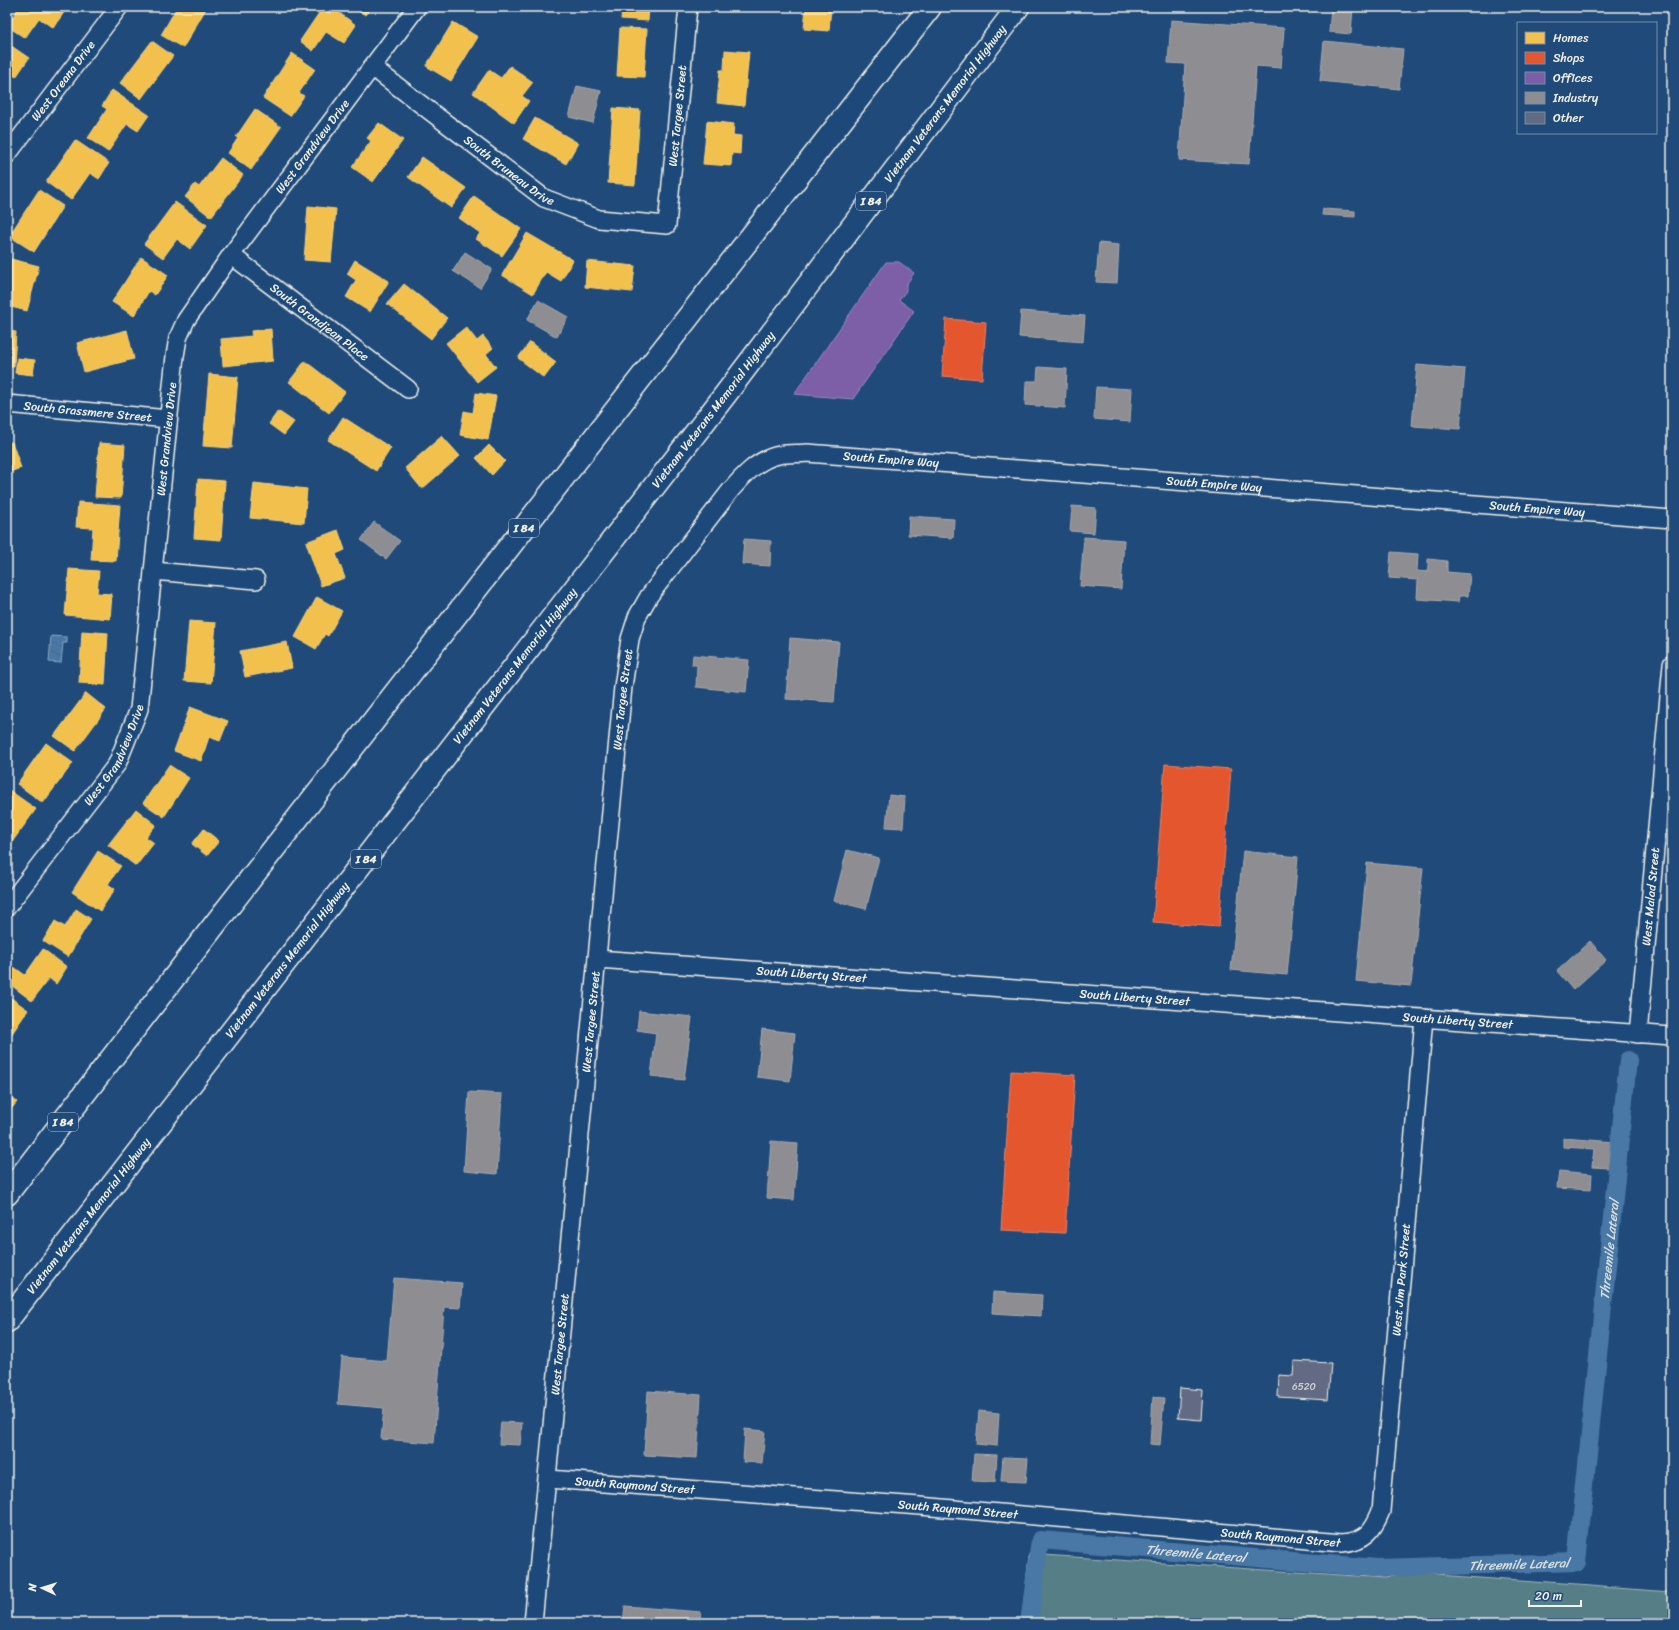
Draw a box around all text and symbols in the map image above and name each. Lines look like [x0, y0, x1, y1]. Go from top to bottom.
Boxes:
street label: Vietnam Veterans Memorial Highway [878, 19, 1013, 187]
legend [1517, 22, 1657, 134]
text: Homes [1553, 27, 1589, 49]
street label: West Oreana Drive [25, 35, 101, 126]
text: Shops [1553, 47, 1584, 69]
street label: West Targee Street [662, 64, 693, 168]
text: Offices [1553, 67, 1593, 89]
text: Industry [1552, 87, 1599, 109]
street label: West Grandview Drive [269, 94, 355, 199]
text: Other [1553, 107, 1584, 129]
street label: South Bruneau Drive [459, 129, 558, 212]
road number: I 84 [856, 192, 886, 210]
street label: South Grandjean Place [265, 277, 374, 367]
street label: Vietnam Veterans Memorial Highway [646, 326, 781, 493]
street label: West Grandview Drive [150, 381, 183, 497]
street label: South Grassmere Street [23, 395, 153, 428]
street label: South Empire Way [842, 445, 941, 474]
street label: South Empire Way [1165, 469, 1264, 499]
street label: South Empire Way [1488, 494, 1587, 523]
road number: I 84 [509, 519, 539, 537]
street label: Vietnam Veterans Memorial Highway [447, 582, 583, 749]
street label: West Targee Street [606, 647, 639, 751]
street label: West Grandview Drive [78, 703, 150, 811]
street label: West Malad Street [1635, 846, 1666, 947]
road number: I 84 [351, 850, 381, 868]
street label: Vietnam Veterans Memorial Highway [219, 876, 355, 1043]
street label: South Liberty Street [756, 959, 869, 989]
street label: West Targee Street [575, 970, 607, 1073]
street label: South Liberty Street [1079, 983, 1192, 1013]
street label: South Liberty Street [1402, 1006, 1515, 1036]
road number: I 84 [48, 1113, 78, 1131]
street label: Vietnam Veterans Memorial Highway [21, 1132, 157, 1299]
water label: Threemile Lateral [1592, 1195, 1626, 1301]
street label: West Jim Park Street [1385, 1222, 1417, 1337]
street label: West Targee Street [544, 1293, 576, 1396]
house number: 6520 [1292, 1378, 1316, 1396]
street label: South Raymond Street [574, 1470, 697, 1501]
street label: South Raymond Street [897, 1493, 1020, 1526]
street label: South Raymond Street [1220, 1521, 1343, 1554]
water label: Threemile Lateral [1145, 1537, 1250, 1569]
water label: Threemile Lateral [1469, 1551, 1573, 1577]
north arrow [22, 1568, 62, 1608]
text: N [23, 1582, 42, 1593]
scale bar [1529, 1582, 1581, 1608]
text: 20 m [1535, 1585, 1562, 1607]

